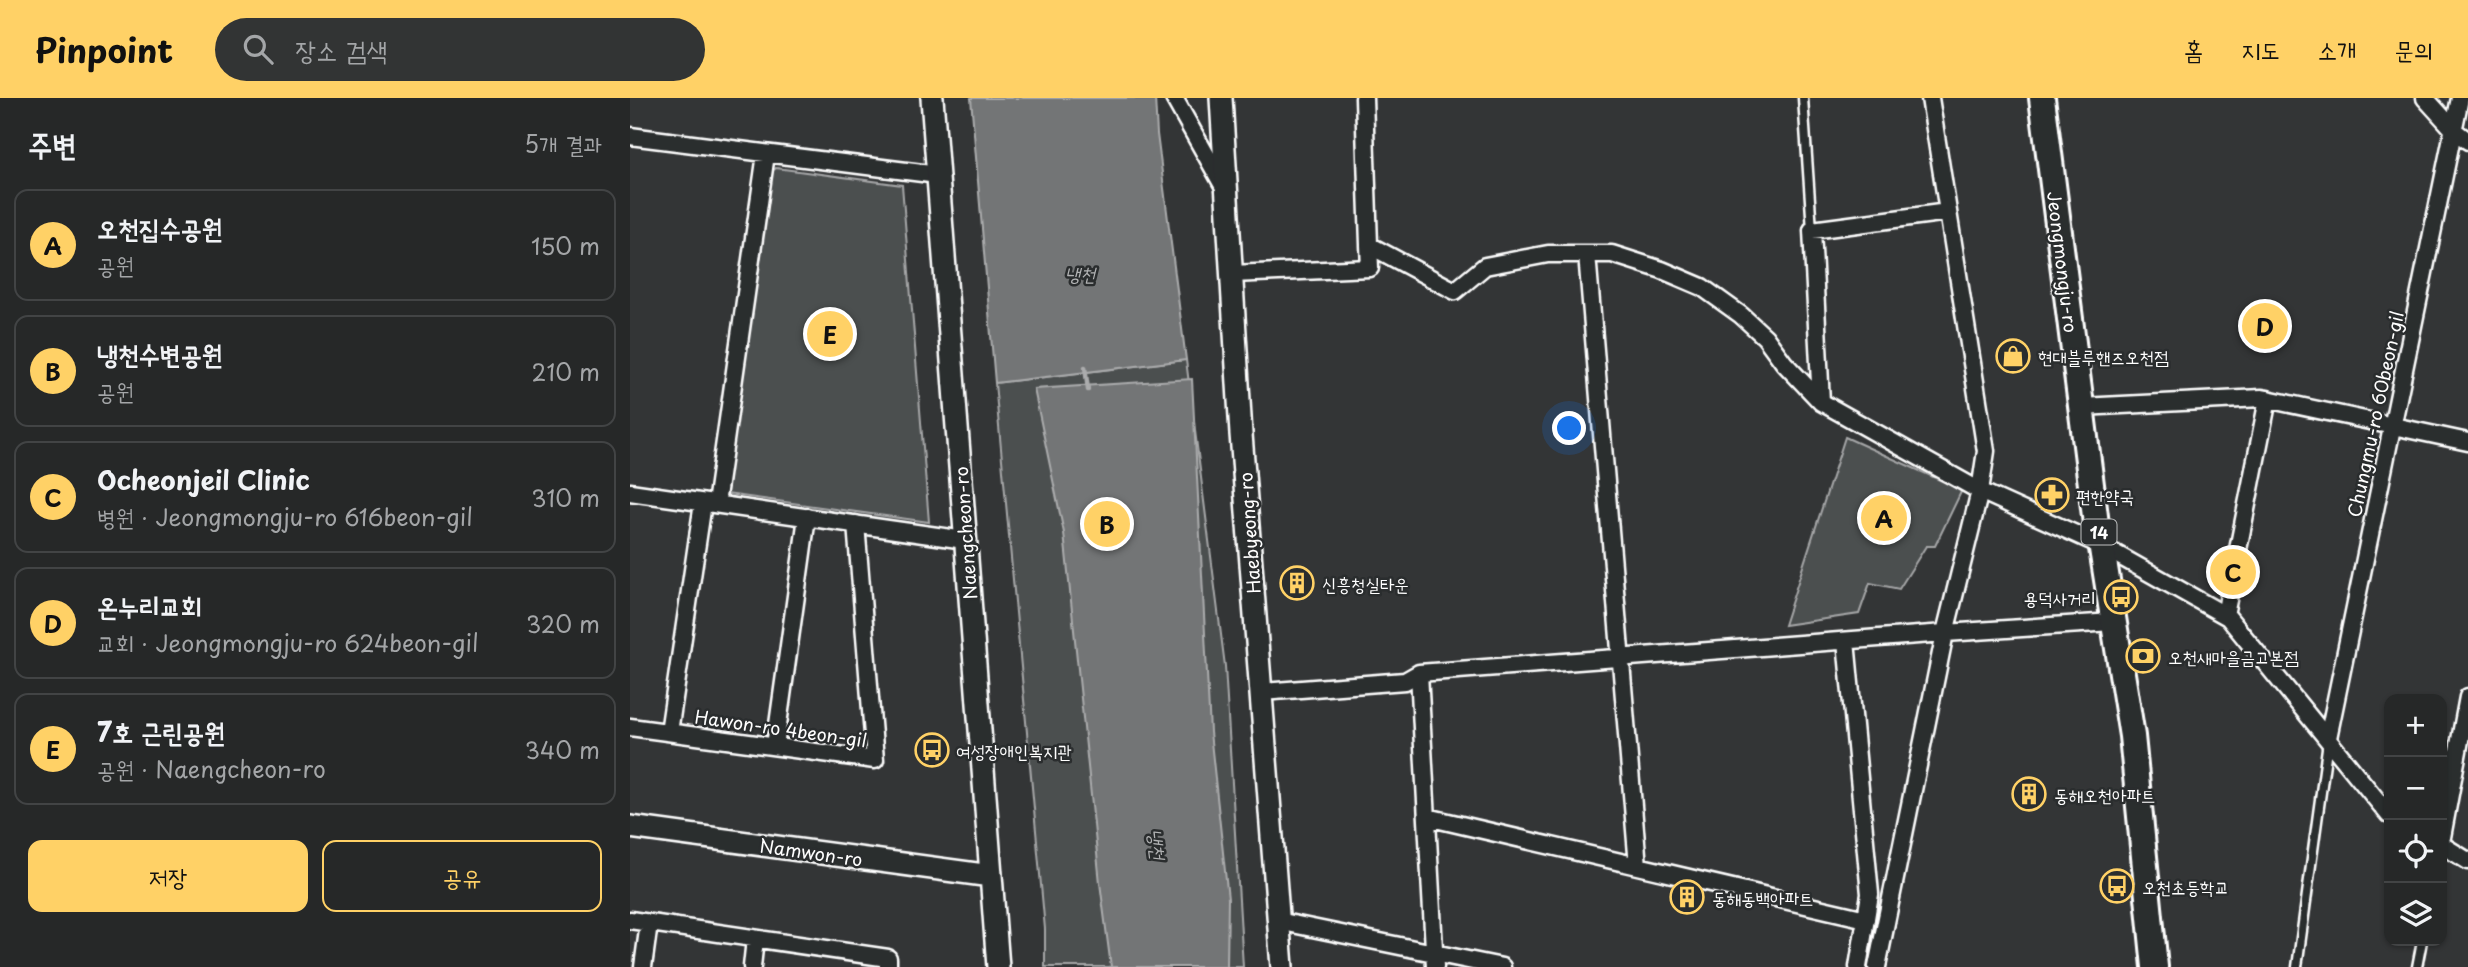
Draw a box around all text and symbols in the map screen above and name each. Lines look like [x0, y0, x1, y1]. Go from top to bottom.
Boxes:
search box [215, 18, 705, 81]
text: Pinpoint [35, 24, 173, 74]
icon: search [239, 30, 277, 68]
text: 장소 검색 [295, 30, 387, 69]
text: 홈 [2184, 31, 2203, 67]
text: 지도 [2241, 31, 2280, 67]
text: 소개 [2318, 31, 2356, 67]
text: 문의 [2394, 31, 2433, 67]
text: 주변 [28, 121, 76, 166]
text: 5개 결과 [524, 126, 602, 161]
street label: Jeongmongju-ro [2041, 190, 2085, 334]
text: 오천집수공원 [97, 208, 223, 247]
text: A [44, 228, 62, 263]
text: 150 m [531, 228, 600, 263]
text: 공원 [97, 247, 134, 282]
water label: 냉천 [1065, 259, 1097, 287]
pin: D [2242, 300, 2288, 352]
pin: E [807, 308, 853, 360]
street label: Chungmu-ro 60beon-gil [2340, 308, 2410, 520]
text: 냉천수변공원 [97, 334, 223, 373]
shop icon: 현대블루핸즈오천점 [1994, 337, 2032, 375]
place label: 현대블루핸즈오천점 [2038, 343, 2169, 370]
text: B [45, 354, 61, 389]
text: 210 m [532, 354, 600, 389]
text: 공원 [97, 373, 134, 408]
your location [1552, 411, 1586, 445]
text: Ocheonjeil Clinic [97, 460, 310, 499]
street label: Naengcheon-ro [947, 466, 983, 600]
street label: Haebyeong-ro [1231, 471, 1267, 595]
pharmacy icon: 편한약국 [2033, 476, 2071, 514]
text: C [44, 480, 62, 515]
text: 310 m [531, 480, 600, 515]
place label: 편한약국 [2076, 482, 2134, 509]
pin: A [1861, 492, 1907, 544]
pin: B [1084, 498, 1130, 550]
text: 병원 · Jeongmongju-ro 616beon-gil [97, 499, 473, 534]
road number: 14 [2082, 520, 2116, 544]
pin: C [2210, 546, 2256, 598]
building icon: 신흥청실타운 [1278, 564, 1316, 602]
place label: 신흥청실타운 [1322, 570, 1409, 597]
bus stop icon: 용덕사거리 [2102, 578, 2140, 616]
place label: 용덕사거리 [2024, 584, 2096, 611]
text: 온누리교회 [97, 586, 202, 625]
text: D [44, 606, 62, 641]
text: 320 m [526, 606, 600, 641]
text: 교회 · Jeongmongju-ro 624beon-gil [97, 625, 479, 660]
bank icon: 오천새마을금고본점 [2124, 637, 2162, 675]
place label: 오천새마을금고본점 [2168, 643, 2299, 670]
map controls [2384, 694, 2447, 946]
button: + [2384, 694, 2447, 757]
street label: Hawon-ro 4beon-gil [693, 703, 869, 753]
text: 7호 근린공원 [97, 712, 225, 751]
bus stop icon: 여성장애인복지관 [913, 731, 951, 769]
text: E [46, 732, 60, 767]
text: 340 m [525, 732, 600, 767]
place label: 여성장애인복지관 [956, 737, 1072, 764]
text: 공원 · Naengcheon-ro [97, 751, 326, 786]
button: − [2384, 757, 2447, 820]
building icon: 동해오천아파트 [2010, 775, 2048, 813]
place label: 동해오천아파트 [2054, 781, 2155, 808]
button: locate [2384, 820, 2447, 883]
water label: 냉천 [1142, 827, 1174, 863]
street label: Namwon-ro [758, 831, 864, 873]
button: 저장 [28, 840, 308, 912]
button: 공유 [322, 840, 602, 912]
bus stop icon: 오천초등학교 [2098, 867, 2136, 905]
place label: 오천초등학교 [2142, 873, 2229, 900]
building icon: 동해동백아파트 [1668, 878, 1706, 916]
button: layers [2384, 883, 2447, 946]
place label: 동해동백아파트 [1712, 884, 1813, 911]

